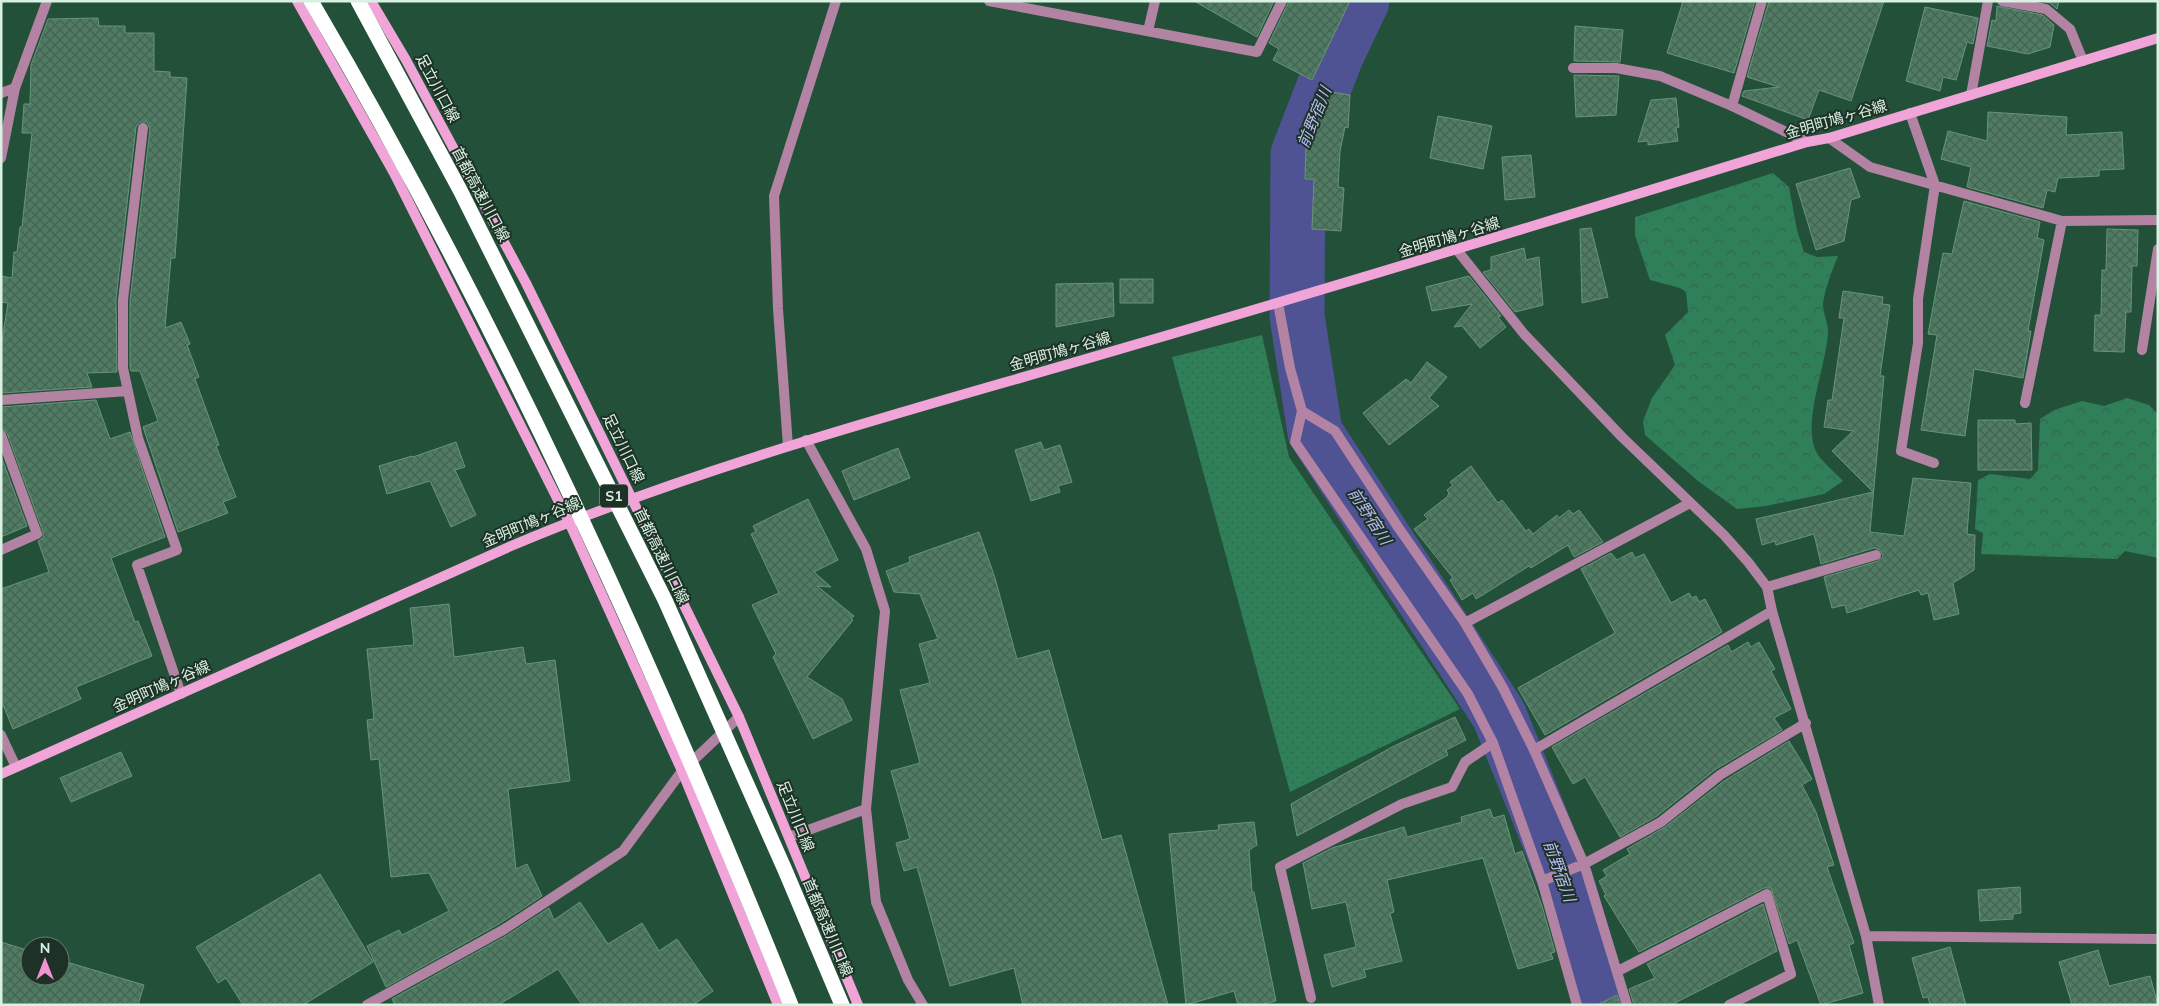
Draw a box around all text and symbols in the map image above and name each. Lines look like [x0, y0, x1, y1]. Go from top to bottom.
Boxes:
street label: 足立川口線 [412, 50, 464, 126]
water label: 前野宿川 [1293, 82, 1336, 150]
street label: 金明町鳩ヶ谷線 [1783, 95, 1889, 143]
street label: 首都高速川口線 [448, 143, 514, 245]
street label: 金明町鳩ヶ谷線 [1396, 213, 1502, 261]
street label: 金明町鳩ヶ谷線 [1007, 327, 1113, 375]
street label: 足立川口線 [599, 410, 649, 486]
road number: S1 [600, 484, 628, 508]
water label: 前野宿川 [1344, 484, 1397, 550]
street label: 金明町鳩ヶ谷線 [479, 493, 583, 551]
street label: 首都高速川口線 [630, 505, 694, 607]
street label: 金明町鳩ヶ谷線 [109, 656, 213, 716]
street label: 足立川口線 [773, 778, 819, 854]
water label: 前野宿川 [1540, 838, 1581, 906]
street label: 首都高速川口線 [799, 875, 857, 979]
north arrow [20, 936, 70, 986]
text: N [40, 939, 50, 957]

